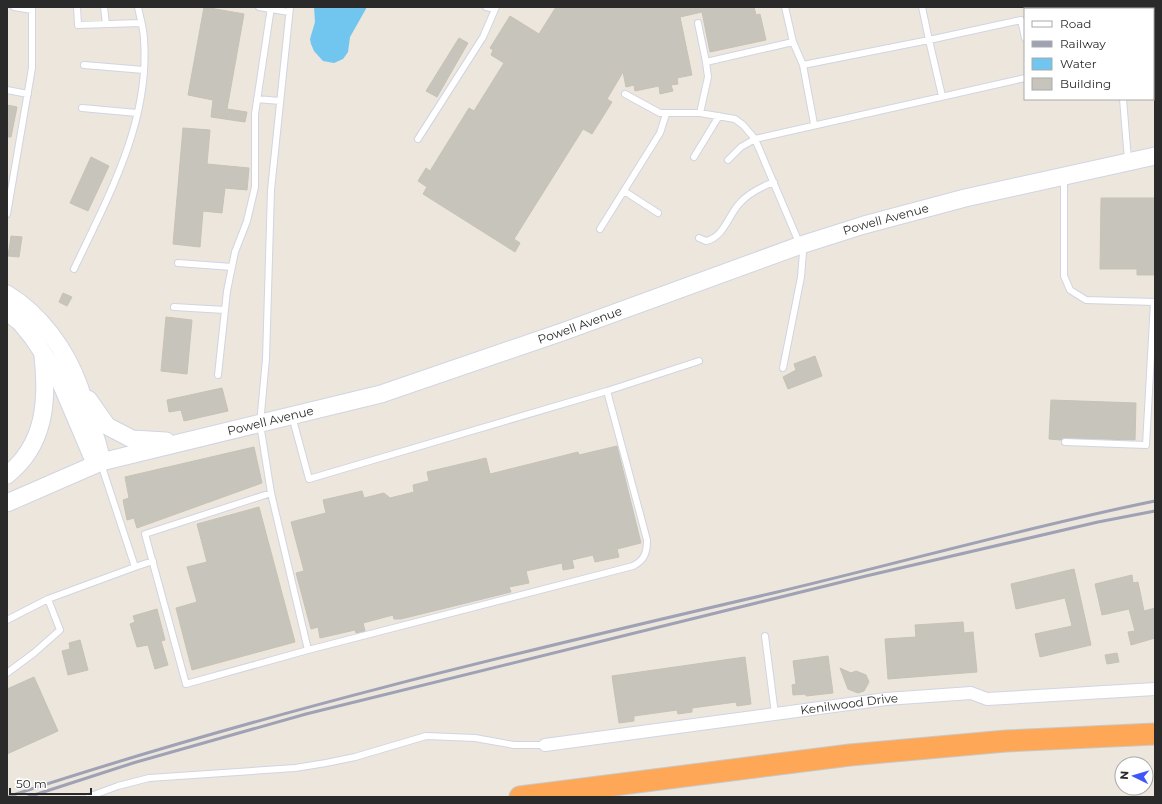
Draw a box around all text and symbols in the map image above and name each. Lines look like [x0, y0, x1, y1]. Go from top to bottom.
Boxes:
legend [1024, 8, 1154, 100]
text: Road [1060, 16, 1091, 31]
text: Railway [1060, 36, 1106, 51]
text: Water [1060, 56, 1097, 71]
text: Building [1060, 76, 1111, 91]
street label: Powell Avenue [841, 200, 930, 238]
street label: Powell Avenue [536, 303, 624, 347]
street label: Powell Avenue [226, 403, 315, 438]
street label: Kenilwood Drive [799, 690, 899, 717]
north arrow [1114, 756, 1154, 796]
scale bar [10, 770, 91, 796]
text: N [1117, 770, 1131, 780]
text: 50 m [16, 776, 47, 791]

